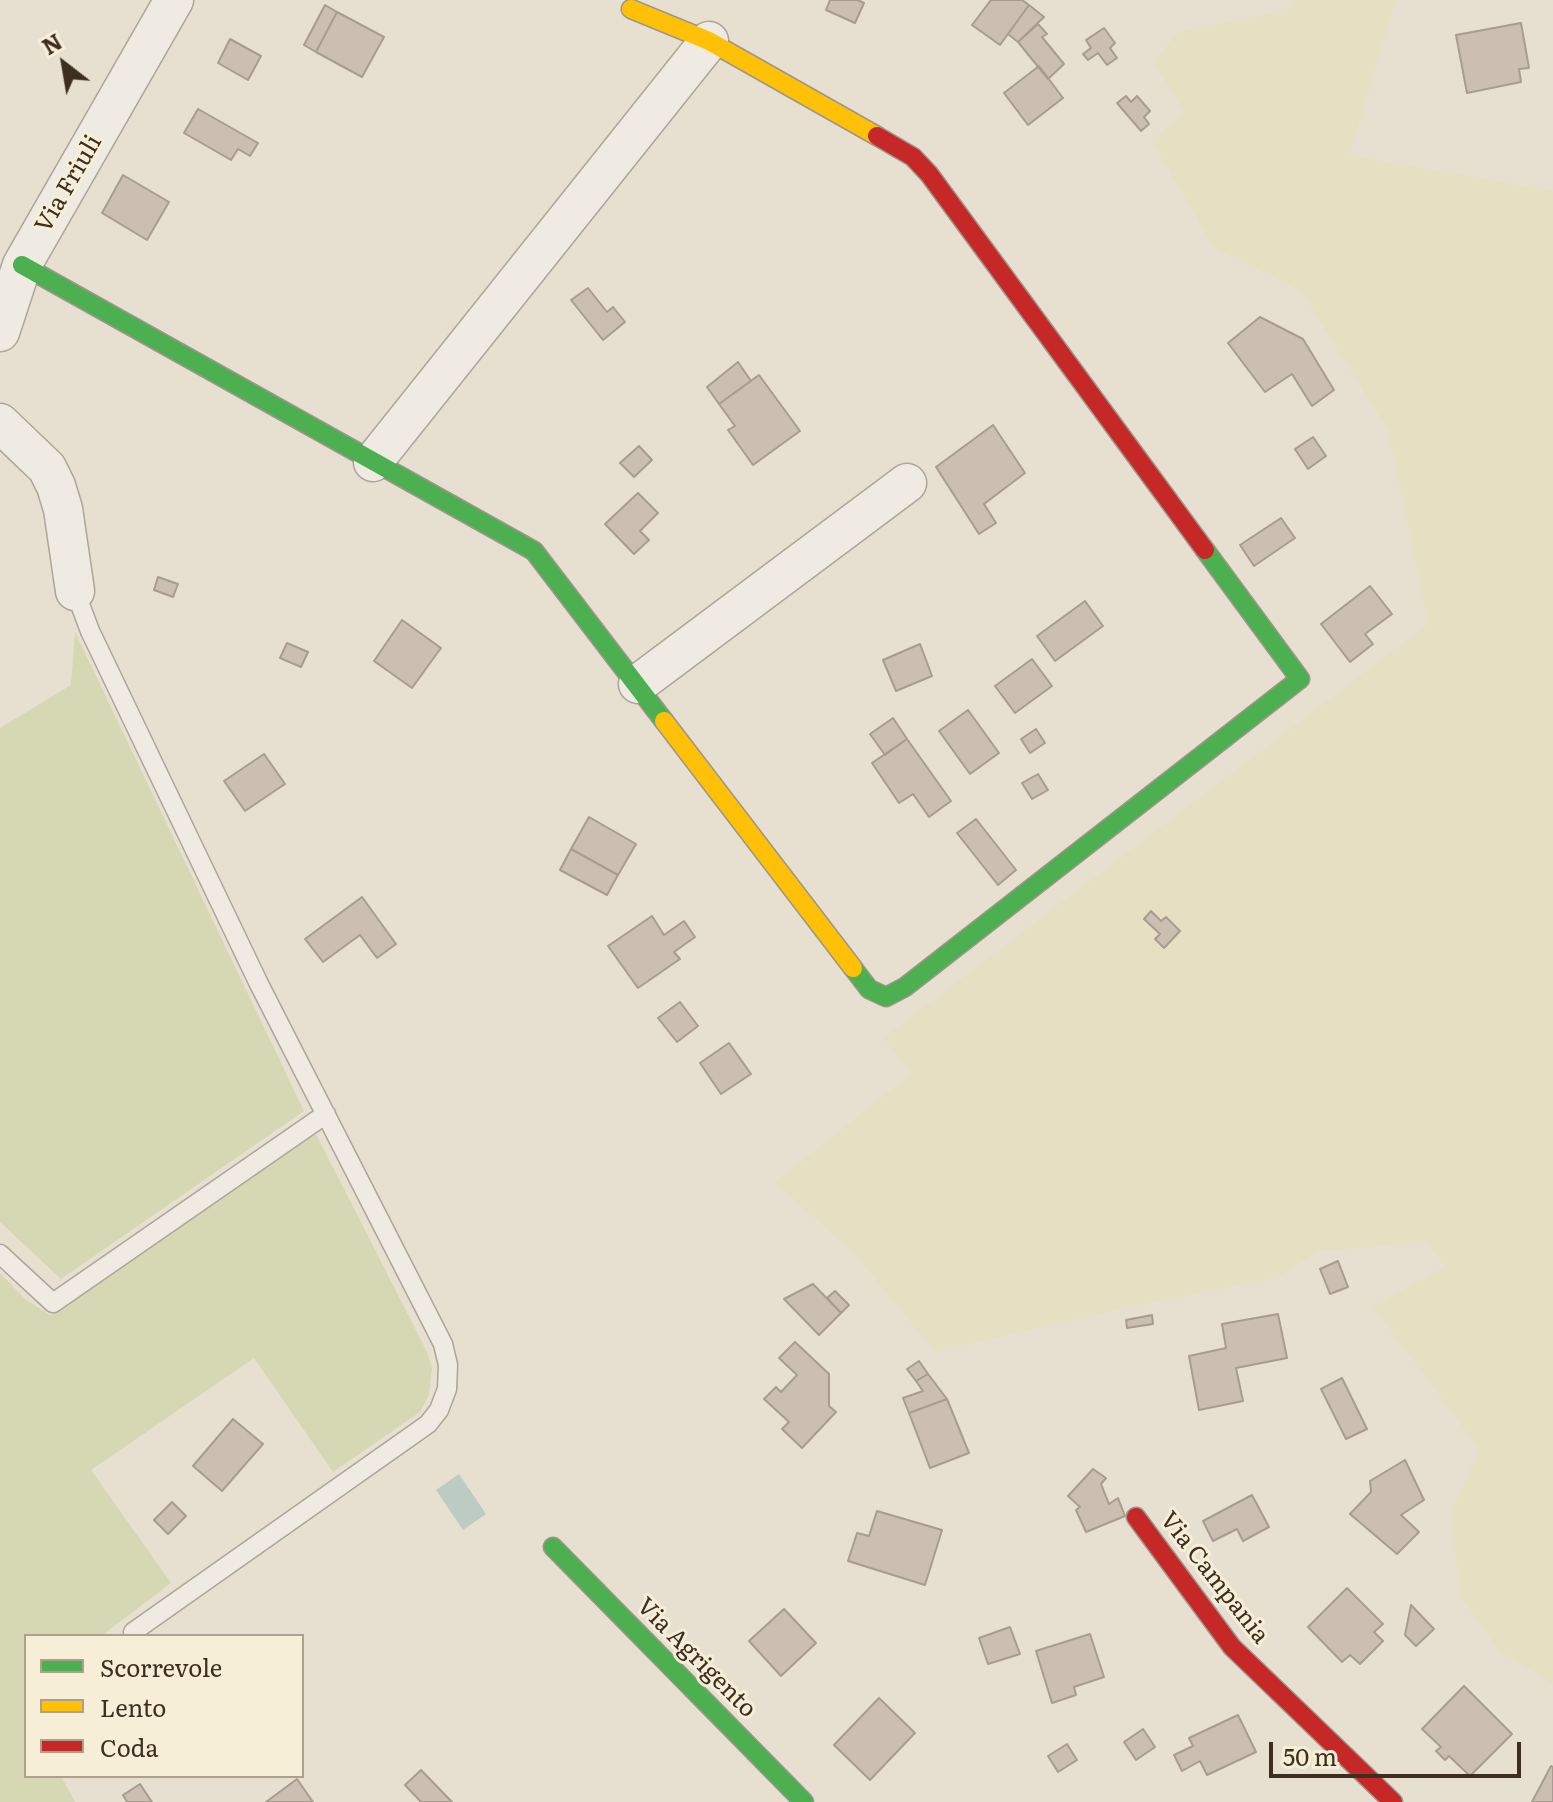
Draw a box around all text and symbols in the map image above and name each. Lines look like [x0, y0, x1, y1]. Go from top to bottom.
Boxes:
north arrow [24, 24, 104, 104]
text: N [35, 24, 68, 62]
street label: Via Friuli [30, 130, 108, 238]
street label: Via Campania [1153, 1506, 1275, 1650]
street label: Via Agrigento [630, 1592, 762, 1724]
legend [24, 1634, 304, 1778]
text: Scorrevole [100, 1649, 222, 1684]
text: Lento [100, 1689, 166, 1724]
scale bar [1273, 1726, 1525, 1776]
text: Coda [100, 1729, 158, 1764]
text: 50 m [1283, 1738, 1337, 1773]

